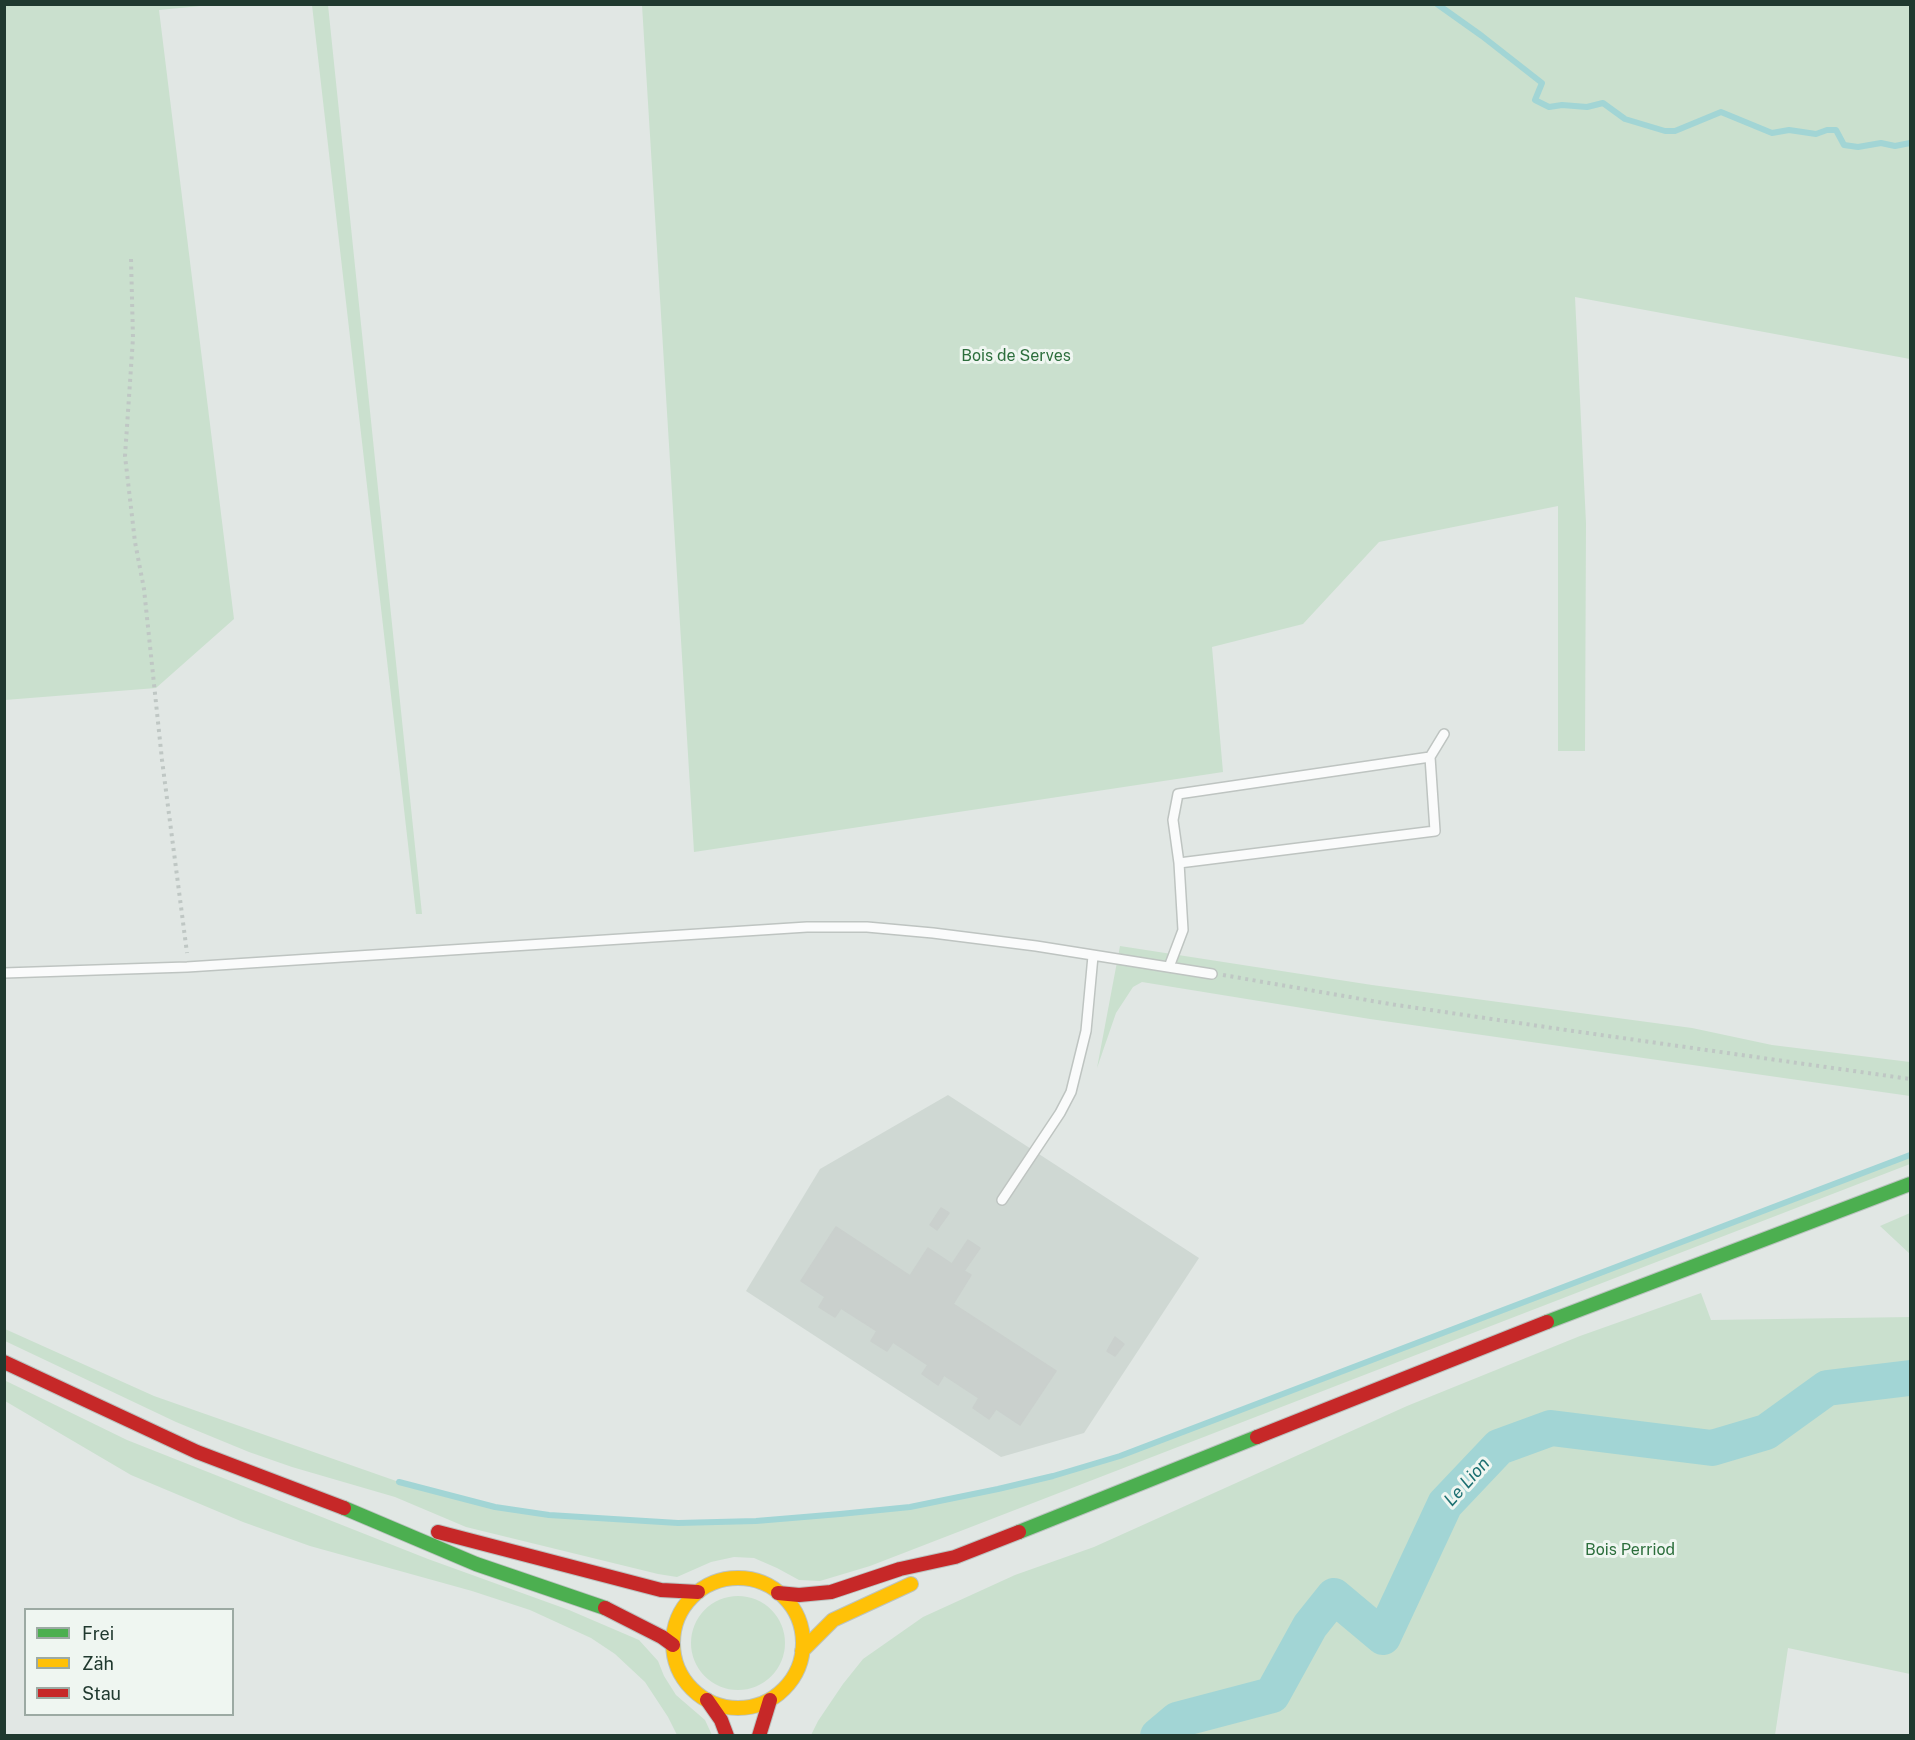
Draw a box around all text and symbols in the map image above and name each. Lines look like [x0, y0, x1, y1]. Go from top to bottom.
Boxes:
park label: Bois de Serves [961, 346, 1071, 366]
water label: Le Lion [1440, 1453, 1494, 1511]
park label: Bois Perriod [1585, 1540, 1675, 1560]
legend [24, 1608, 234, 1716]
text: Frei [82, 1623, 114, 1644]
text: Zäh [82, 1653, 114, 1674]
text: Stau [82, 1683, 121, 1704]

